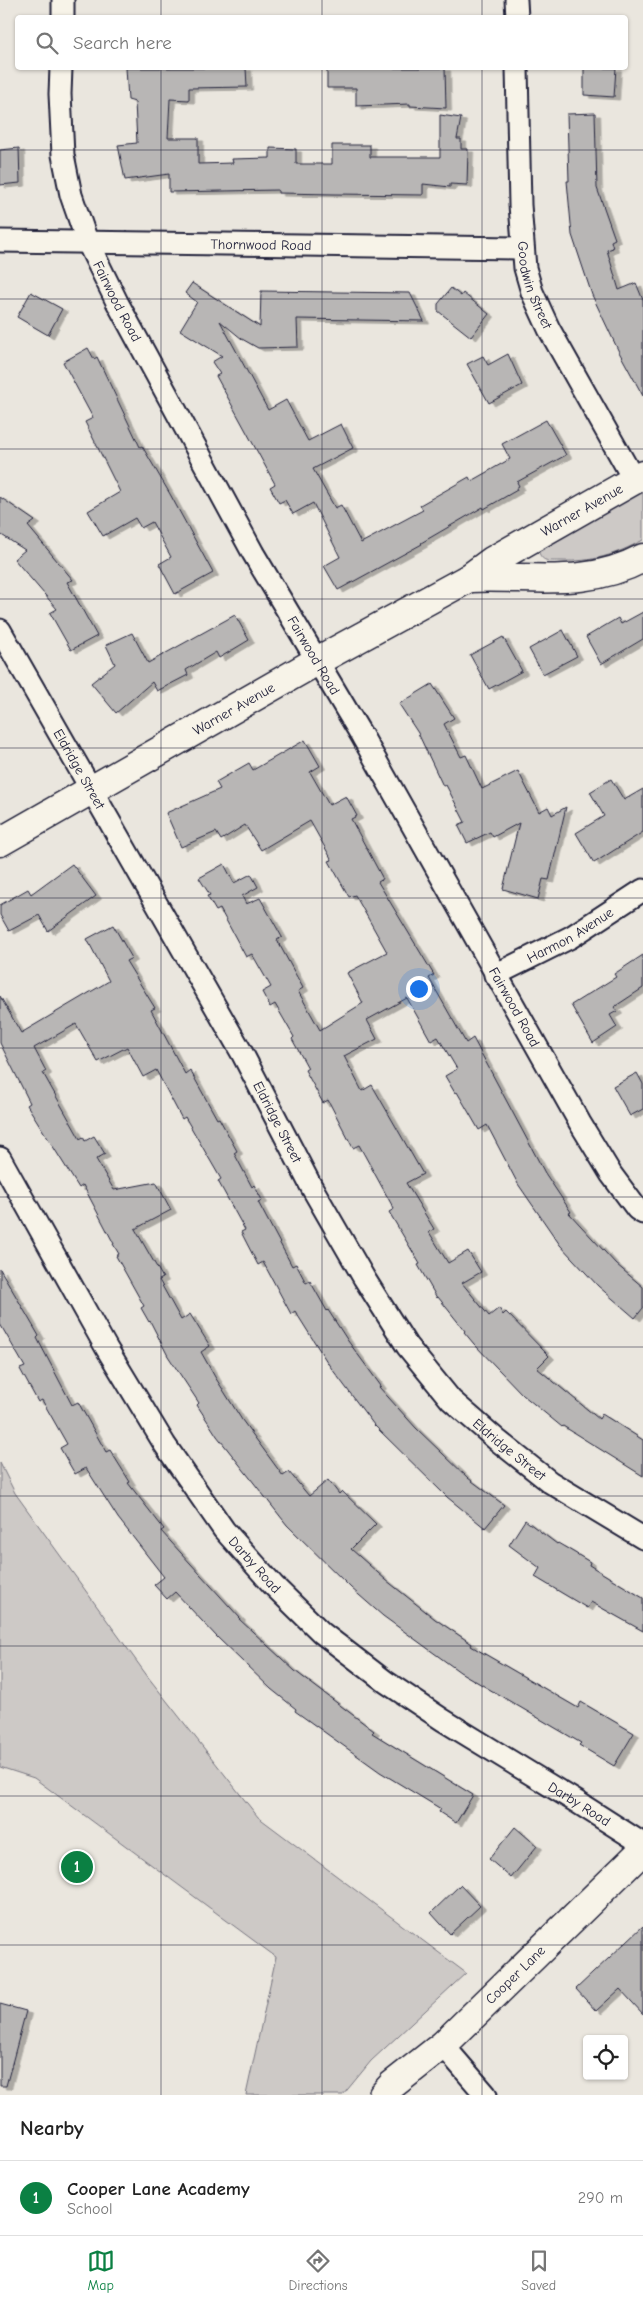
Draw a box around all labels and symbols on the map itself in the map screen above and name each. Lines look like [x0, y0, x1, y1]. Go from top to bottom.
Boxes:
street label: Thornwood Road [210, 235, 312, 254]
street label: Goodwin Street [514, 241, 557, 332]
street label: Fairwood Road [90, 258, 145, 344]
street label: Warner Avenue [538, 480, 626, 540]
street label: Fairwood Road [284, 613, 344, 698]
street label: Warner Avenue [190, 679, 278, 739]
street label: Eldridge Street [50, 726, 110, 813]
street label: Harmon Avenue [524, 903, 616, 966]
street label: Fairwood Road [485, 964, 544, 1050]
your location [406, 976, 432, 1002]
street label: Eldridge Street [250, 1078, 306, 1166]
street label: Eldridge Street [469, 1415, 550, 1485]
street label: Darby Road [225, 1533, 285, 1597]
street label: Darby Road [545, 1778, 614, 1830]
pin: 1 [61, 1848, 93, 1886]
street label: Cooper Lane [482, 1942, 549, 2008]

